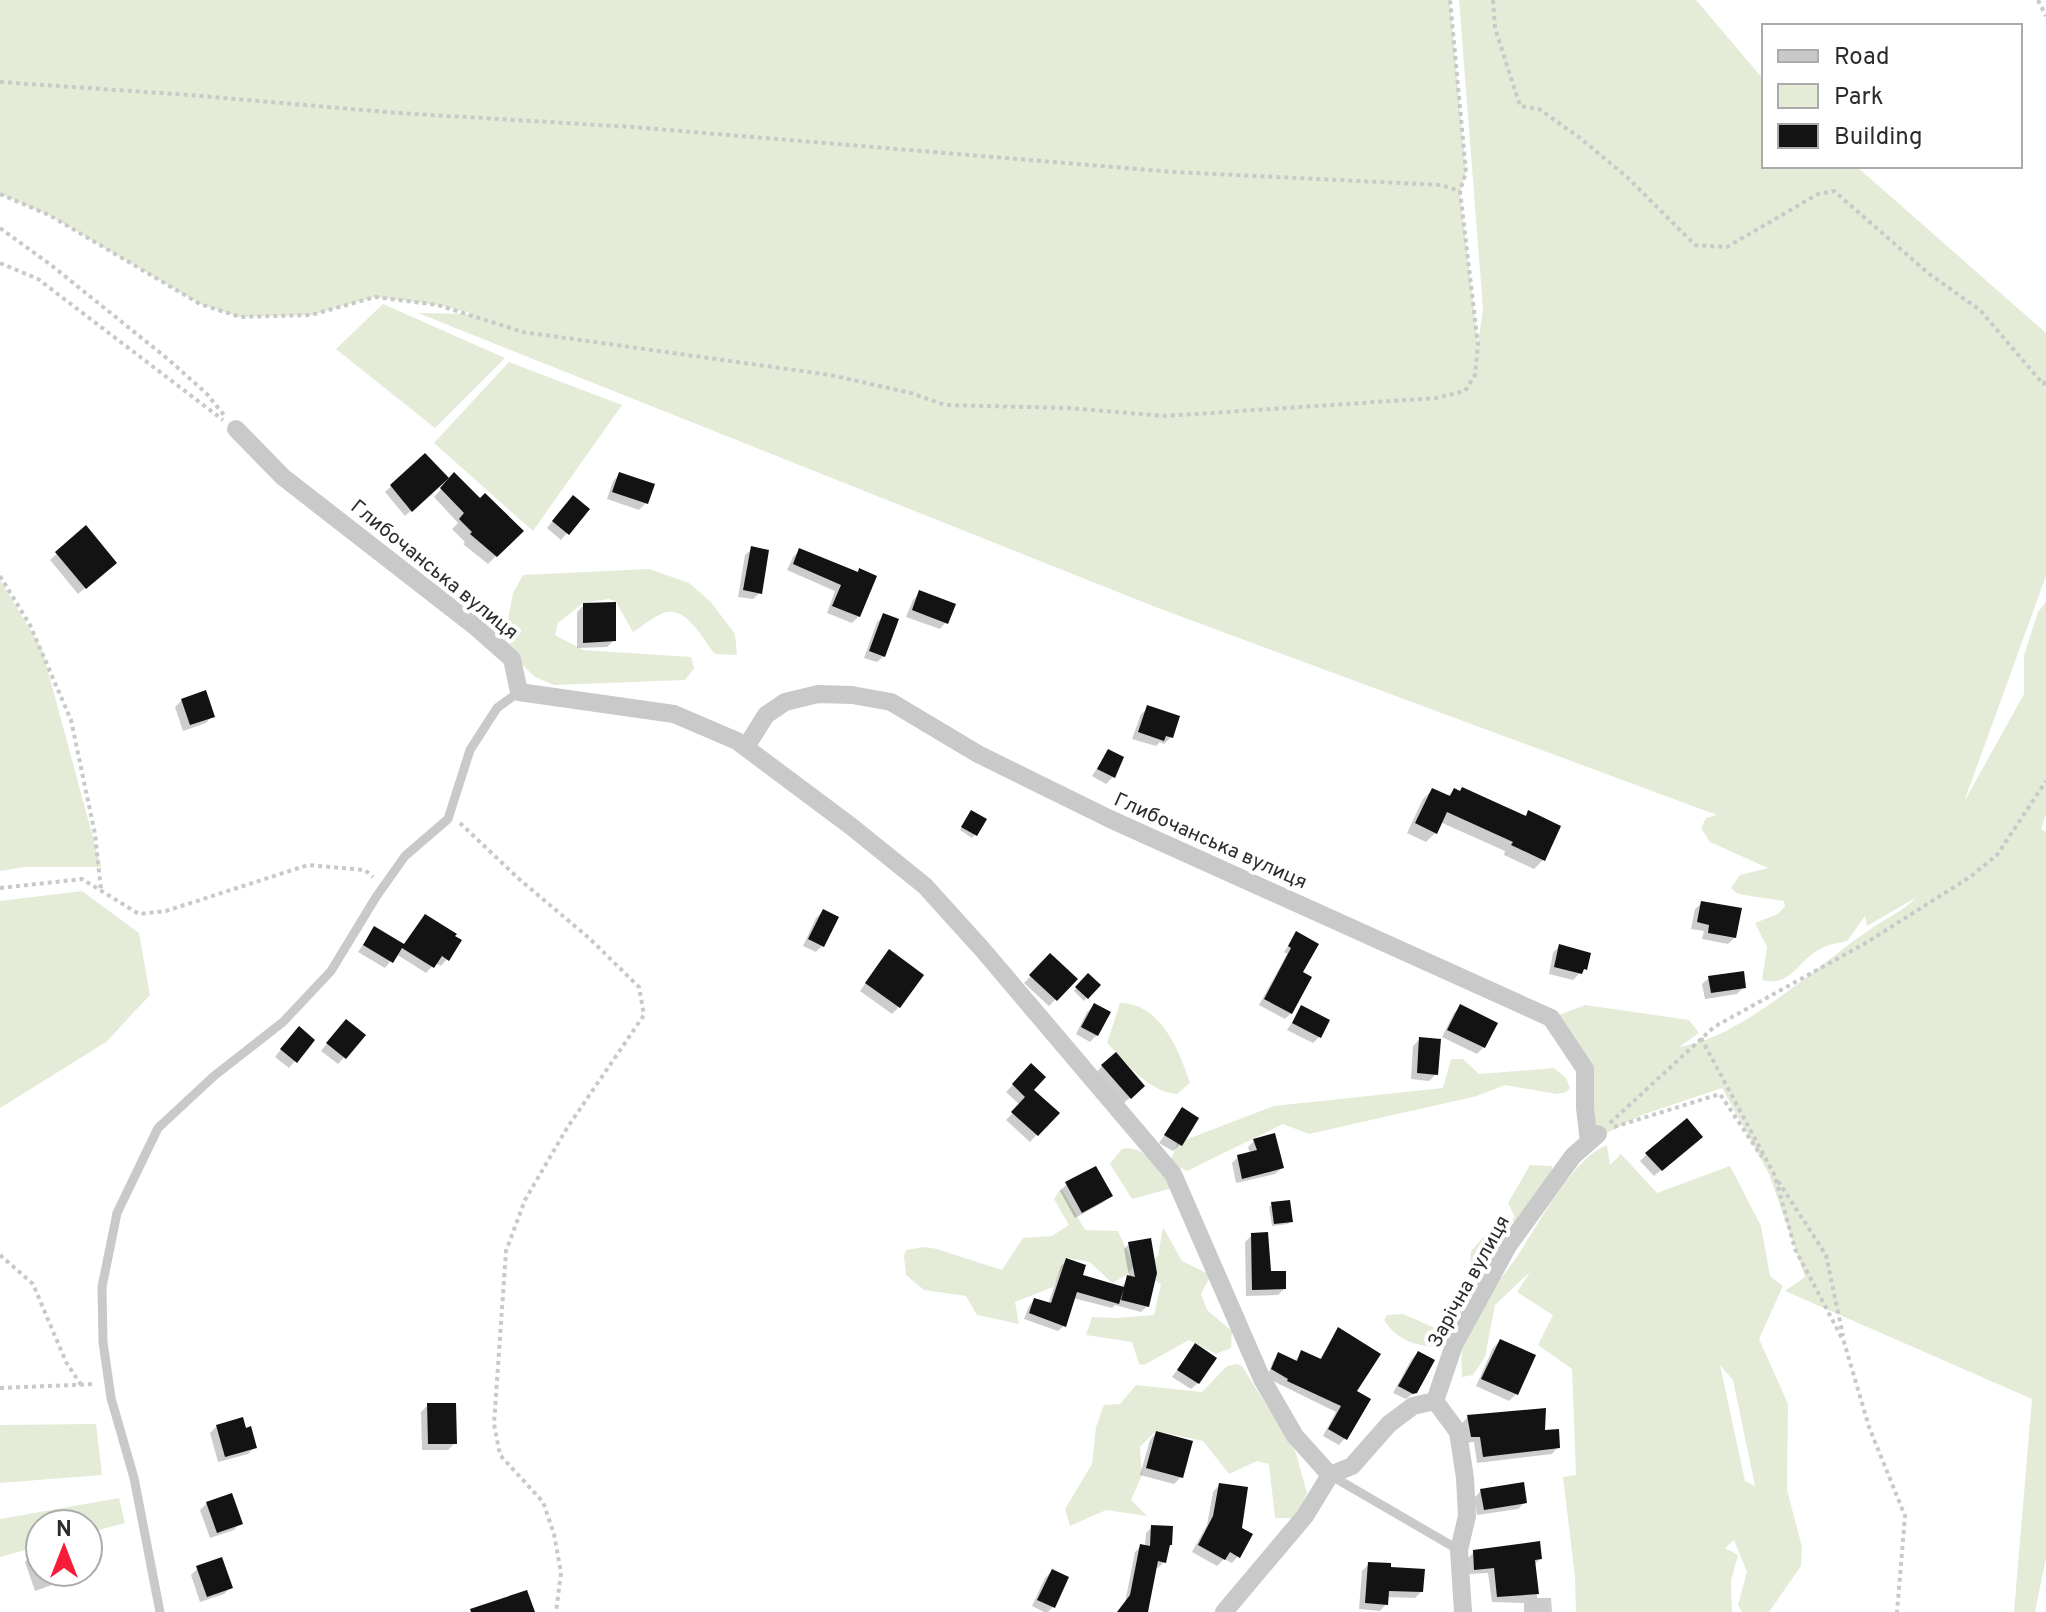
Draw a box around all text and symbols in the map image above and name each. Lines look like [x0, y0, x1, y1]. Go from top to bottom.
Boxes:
legend [1762, 24, 2022, 168]
text: Road [1834, 43, 1890, 73]
text: Park [1834, 83, 1884, 113]
text: Building [1834, 123, 1923, 153]
street label: Глибочанська вулиця [344, 495, 523, 646]
street label: Глибочанська вулиця [1110, 788, 1311, 896]
street label: Зарічна вулиця [1423, 1211, 1517, 1353]
north arrow [24, 1508, 104, 1588]
text: N [56, 1517, 72, 1544]

